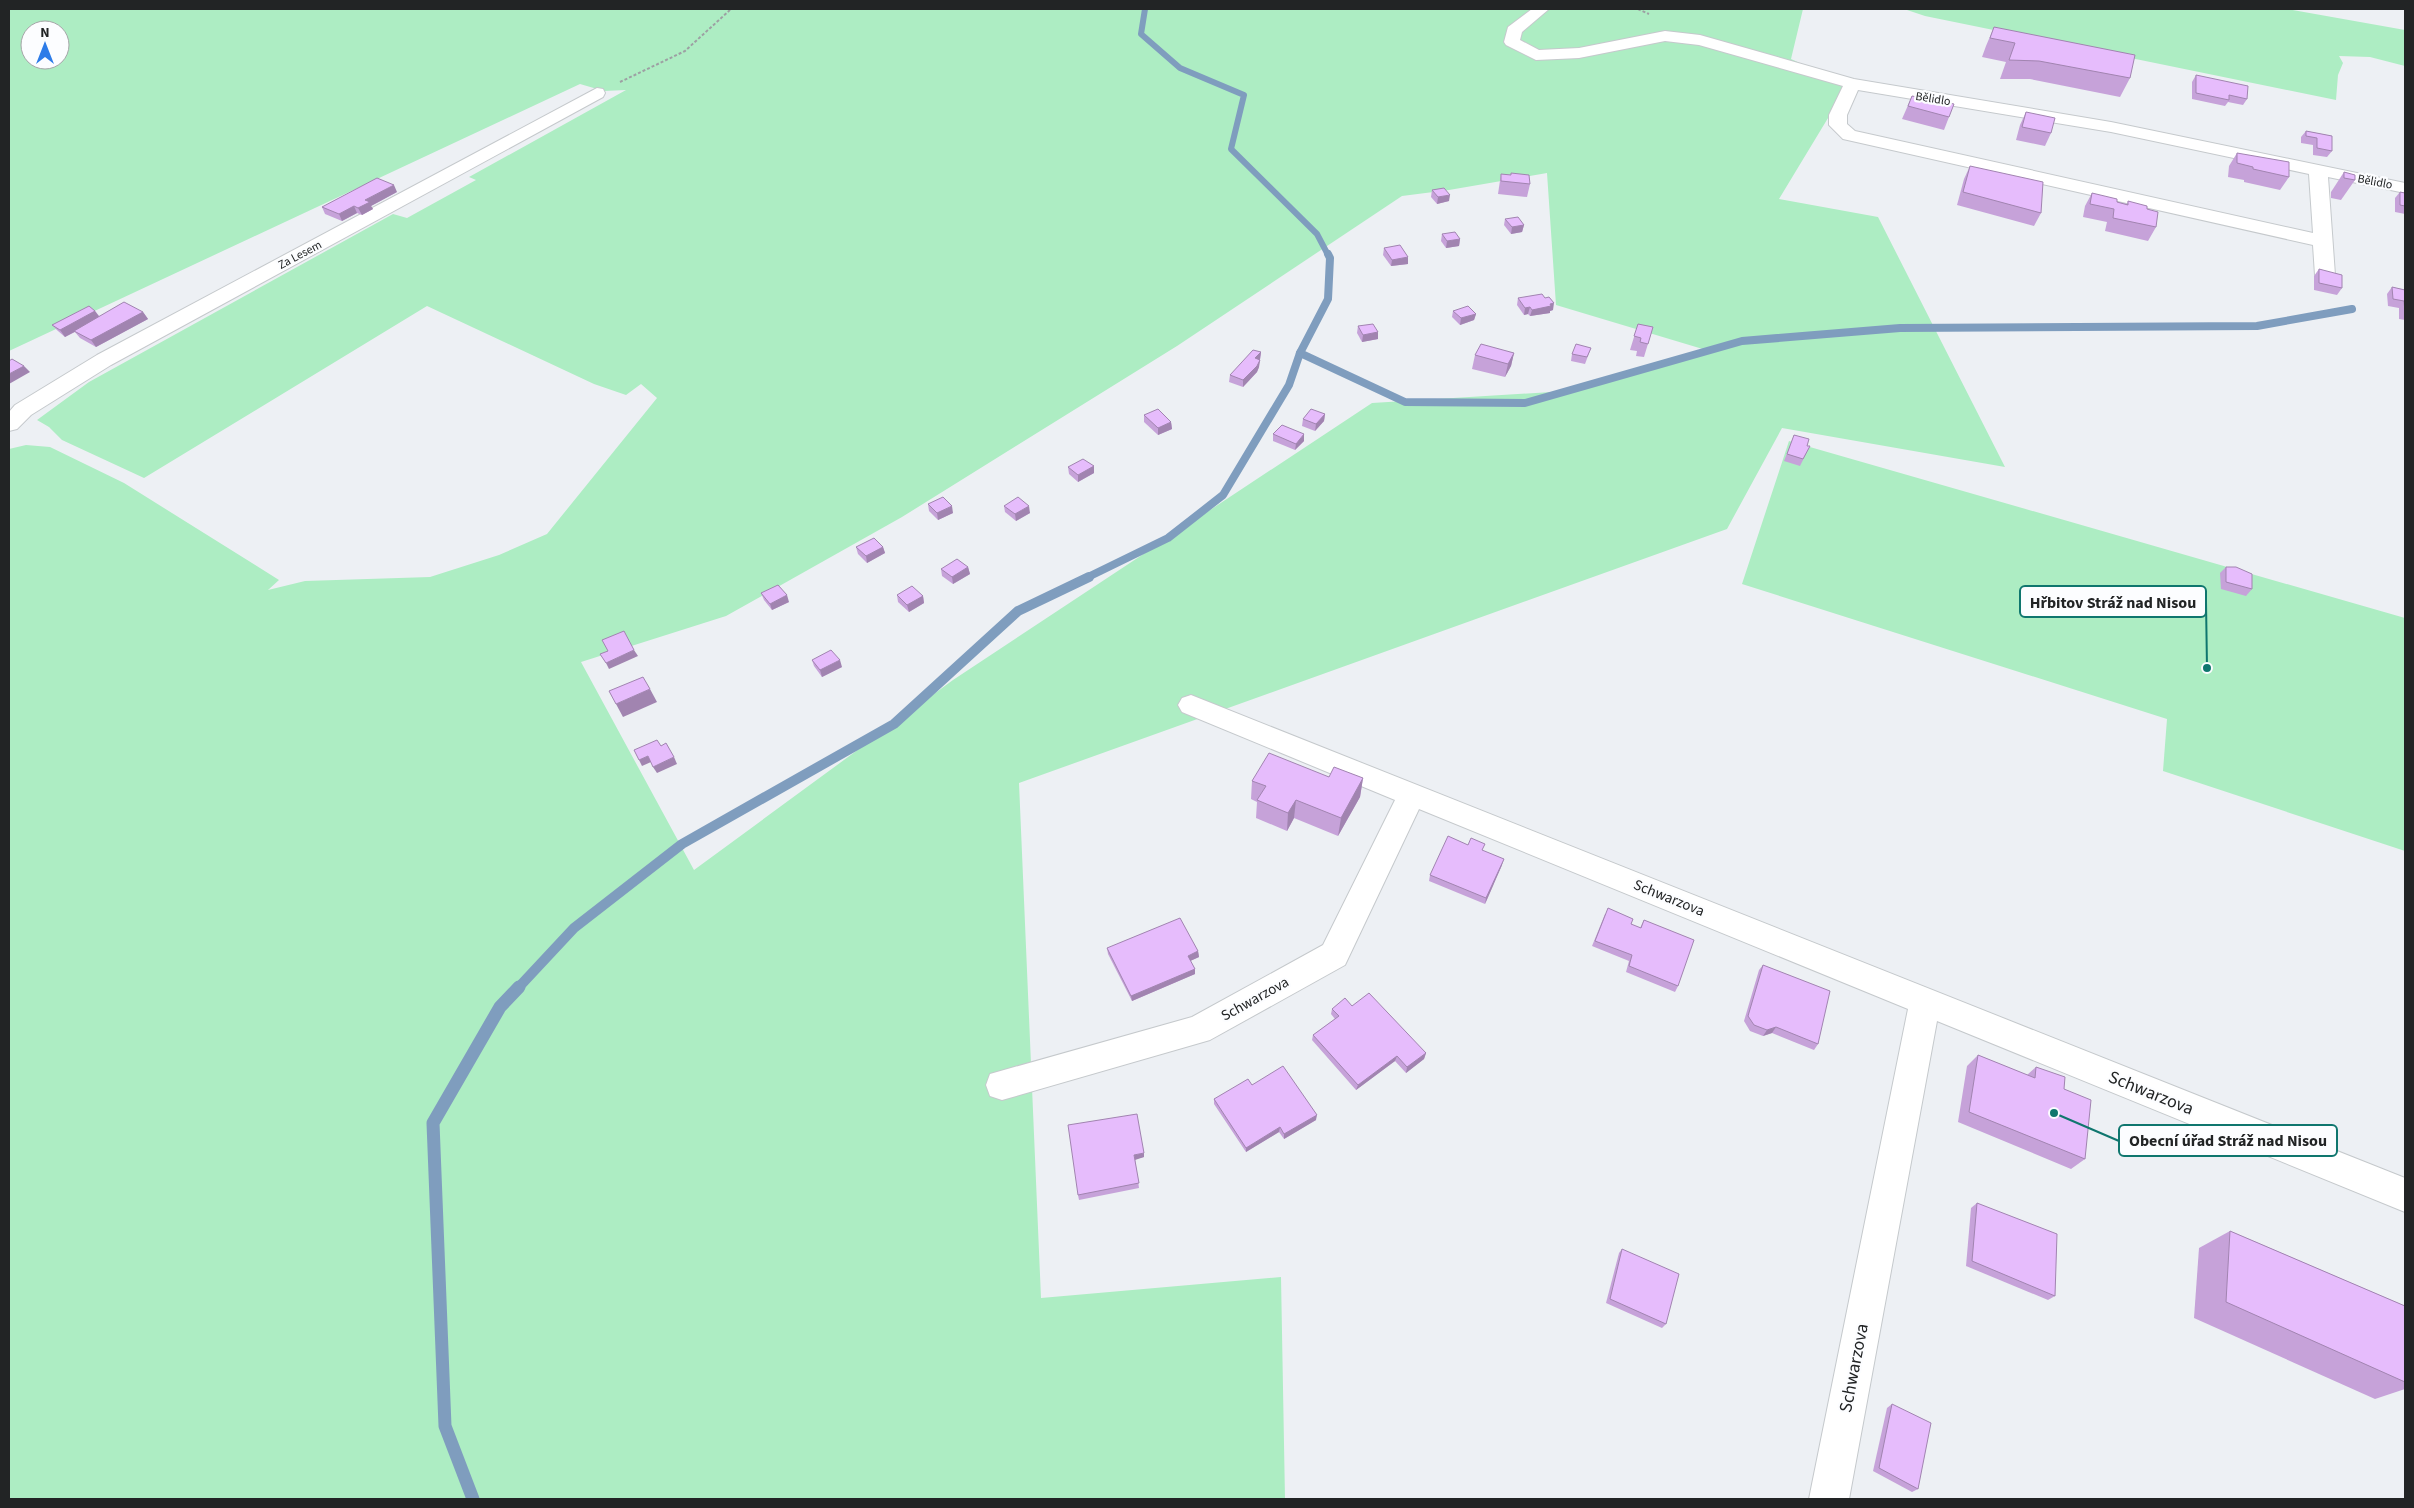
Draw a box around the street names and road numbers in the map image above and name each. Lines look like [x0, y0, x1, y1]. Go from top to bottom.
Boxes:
street label: Bělidlo [1914, 88, 1952, 110]
street label: Bělidlo [2356, 170, 2394, 194]
street label: Za Lesem [275, 236, 325, 274]
street label: Schwarzova [1630, 874, 1708, 922]
street label: Schwarzova [1217, 972, 1293, 1026]
street label: Schwarzova [2105, 1065, 2197, 1121]
street label: Schwarzova [1833, 1321, 1875, 1415]

